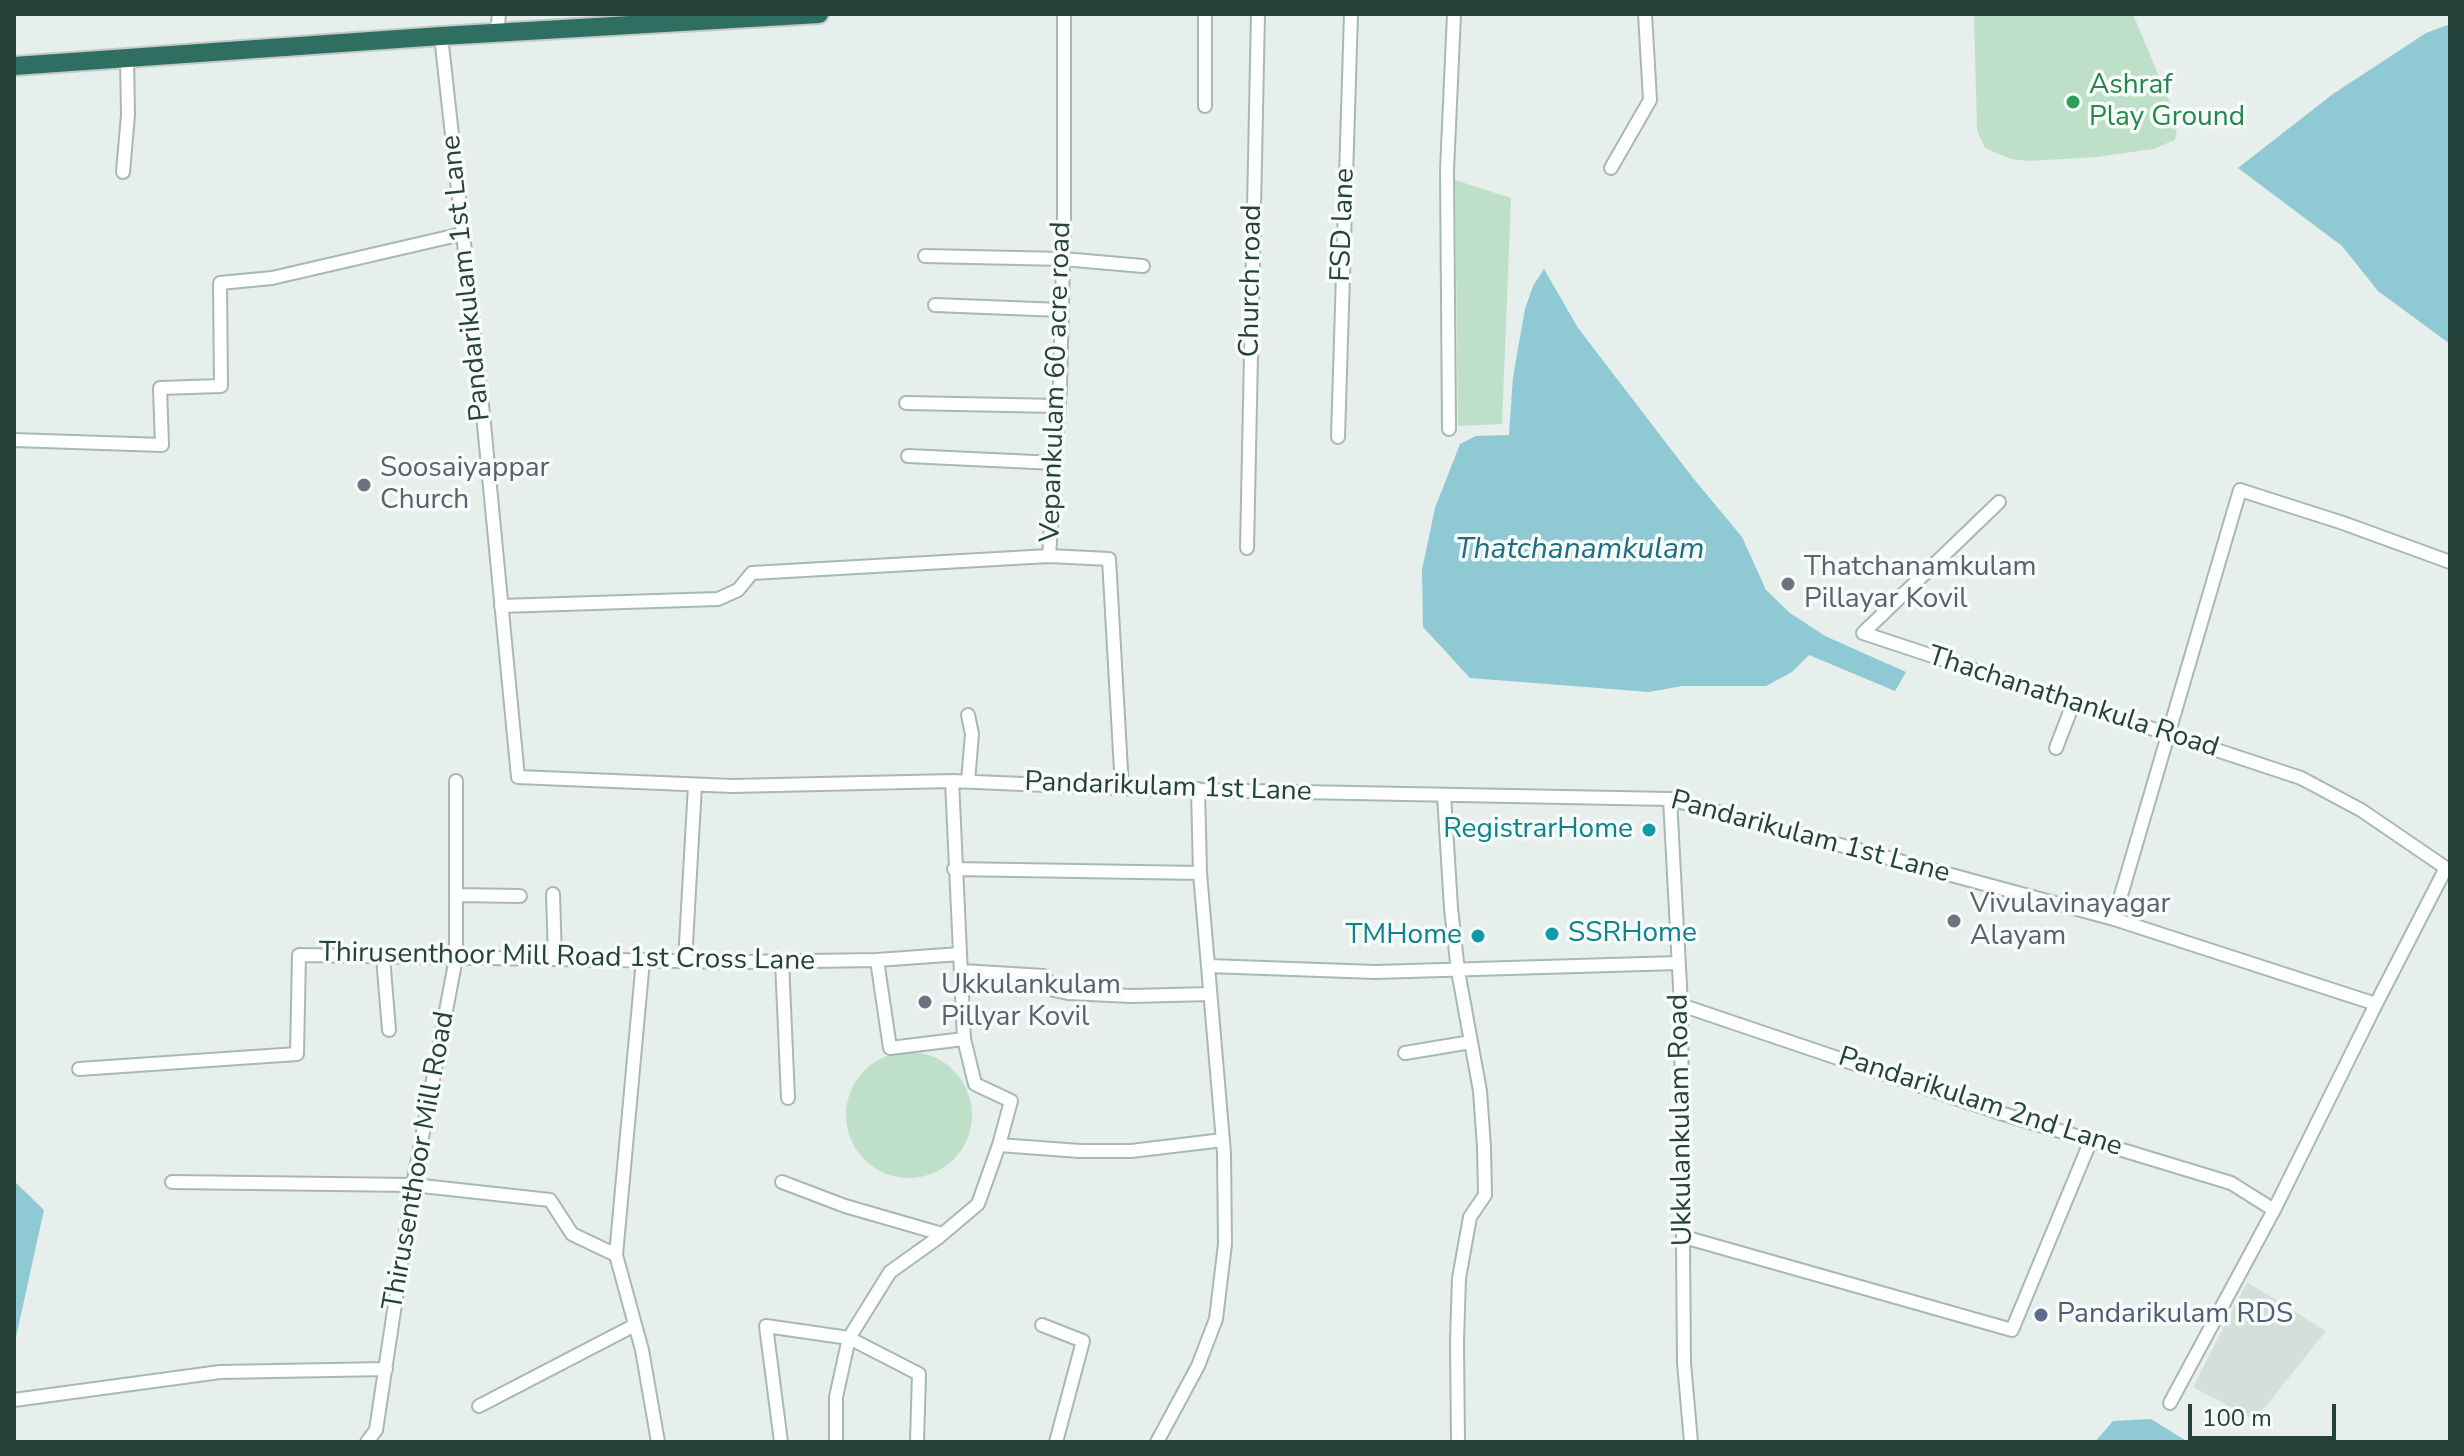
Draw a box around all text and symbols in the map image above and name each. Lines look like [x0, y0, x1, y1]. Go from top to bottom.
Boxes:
place label: Ashraf Play Ground [2089, 69, 2245, 135]
marker: Ashraf Play Ground [2064, 93, 2082, 111]
street label: Pandarikulam 1st Lane [435, 133, 499, 423]
street label: FSD lane [1325, 168, 1363, 282]
street label: Church road [1234, 204, 1270, 358]
street label: Vepankulam 60 acre road [1035, 221, 1079, 543]
place label: Soosaiyappar Church [380, 452, 550, 518]
marker: Soosaiyappar Church [355, 476, 373, 494]
water label: Thatchanamkulam [1455, 533, 1705, 569]
place label: Thatchanamkulam Pillayar Kovil [1804, 551, 2036, 617]
marker: Thatchanamkulam Pillayar Kovil [1779, 575, 1797, 593]
street label: Thachanathankula Road [1923, 640, 2223, 766]
street label: Pandarikulam 1st Lane [1024, 766, 1312, 810]
street label: Pandarikulam 1st Lane [1667, 785, 1953, 891]
place label: RegistrarHome [1443, 813, 1633, 847]
marker: RegistrarHome [1640, 821, 1658, 839]
place label: Vivulavinayagar Alayam [1970, 888, 2171, 954]
marker: Vivulavinayagar Alayam [1945, 912, 1963, 930]
place label: SSRHome [1568, 917, 1697, 951]
place label: TMHome [1345, 919, 1462, 953]
marker: SSRHome [1543, 925, 1561, 943]
marker: TMHome [1469, 927, 1487, 945]
street label: Thirusenthoor Mill Road 1st Cross Lane [319, 937, 815, 979]
place label: Ukkulankulam Pillyar Kovil [941, 969, 1121, 1035]
marker: Ukkulankulam Pillyar Kovil [916, 993, 934, 1011]
street label: Ukkulankulam Road [1663, 994, 1701, 1246]
street label: Thirusenthoor Mill Road [377, 1009, 463, 1313]
street label: Pandarikulam 2nd Lane [1834, 1041, 2126, 1165]
place label: Pandarikulam RDS [2057, 1298, 2293, 1332]
marker: Pandarikulam RDS [2032, 1306, 2050, 1324]
scale bar [2192, 1388, 2340, 1438]
text: 100 m [2202, 1402, 2272, 1434]

